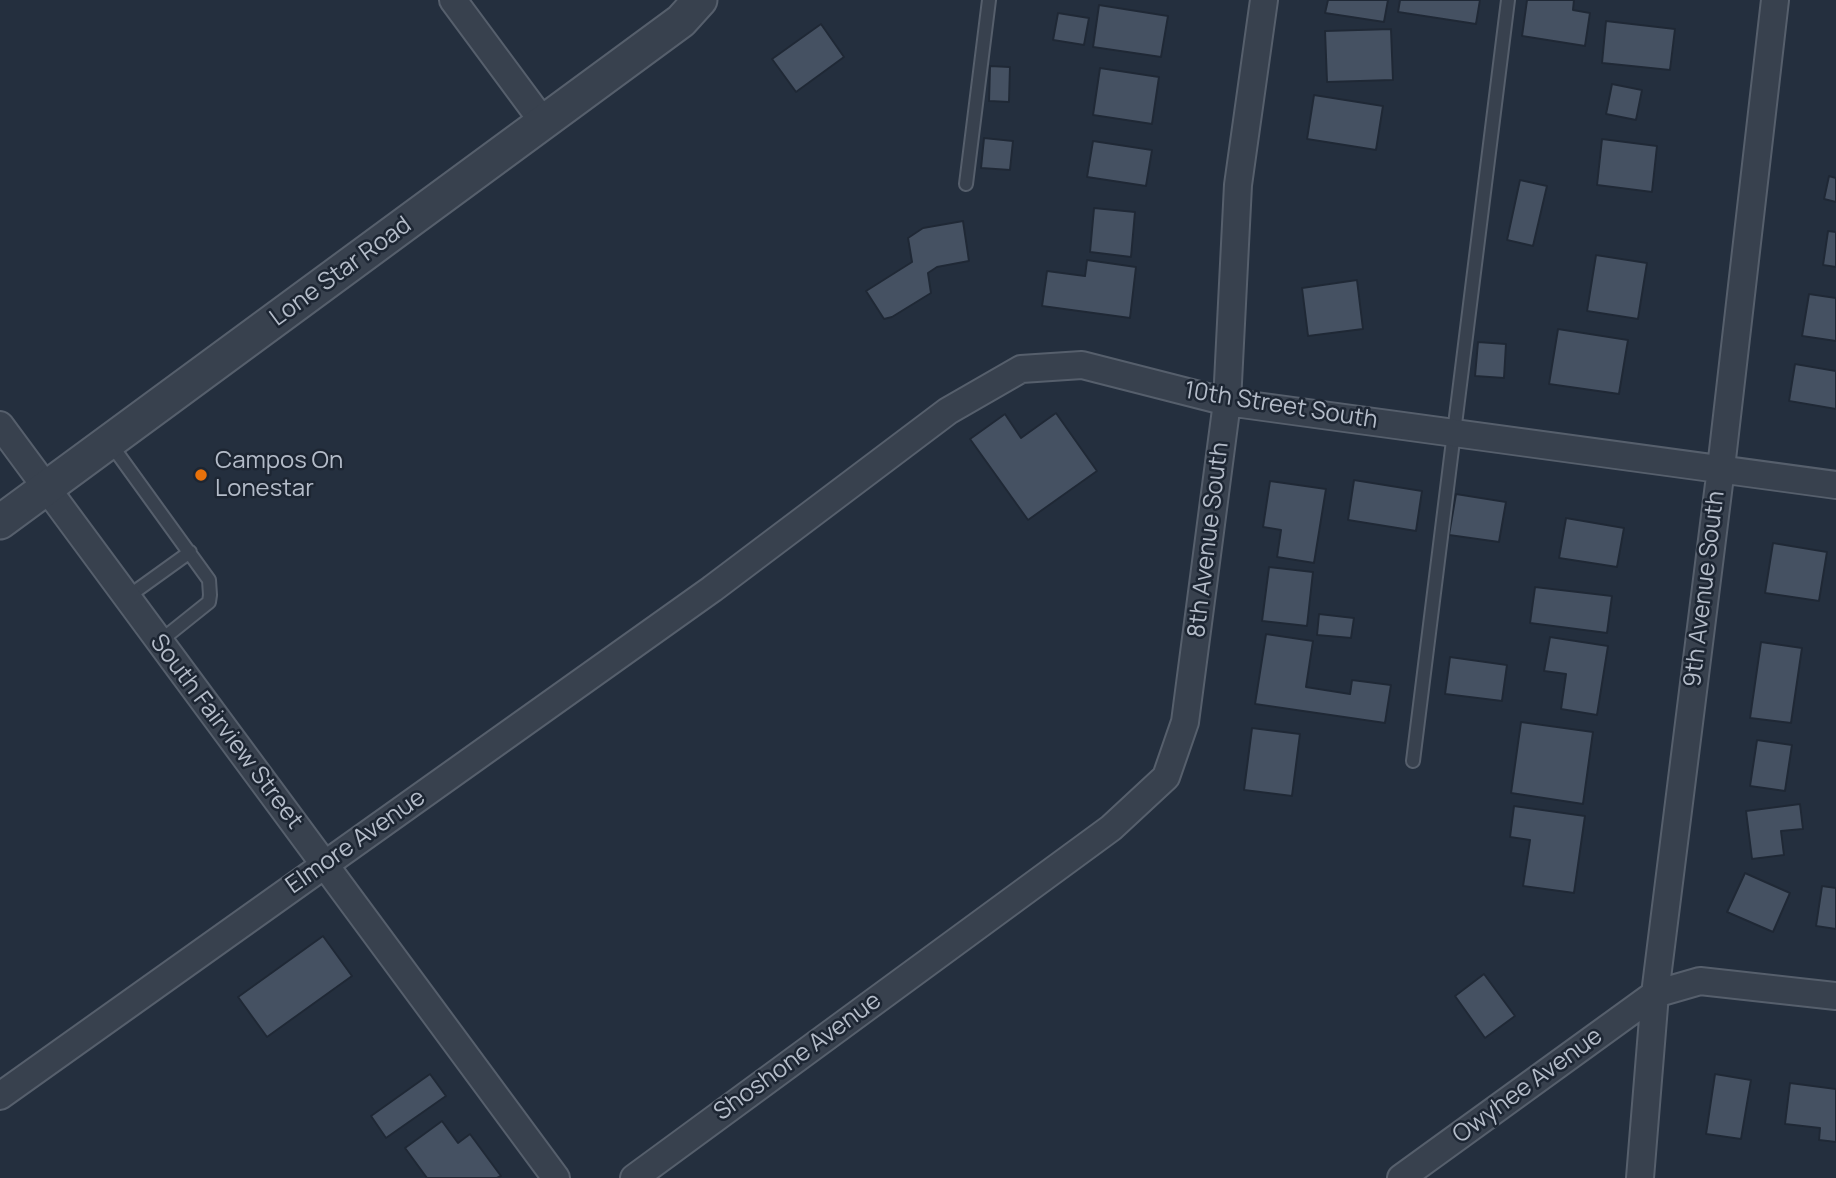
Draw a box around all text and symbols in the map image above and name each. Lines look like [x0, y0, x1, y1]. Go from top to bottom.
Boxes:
street label: Lone Star Road [265, 211, 417, 333]
street label: 10th Street South [1182, 377, 1380, 435]
street label: 8th Avenue South [1183, 441, 1235, 639]
place label: Campos On Lonestar [215, 447, 343, 503]
marker: Campos On Lonestar [193, 467, 209, 483]
street label: 9th Avenue South [1679, 489, 1731, 689]
street label: South Fairview Street [143, 629, 309, 835]
street label: Elmore Avenue [281, 783, 431, 901]
street label: Shoshone Avenue [709, 987, 887, 1127]
street label: Owyhee Avenue [1448, 1022, 1608, 1150]

